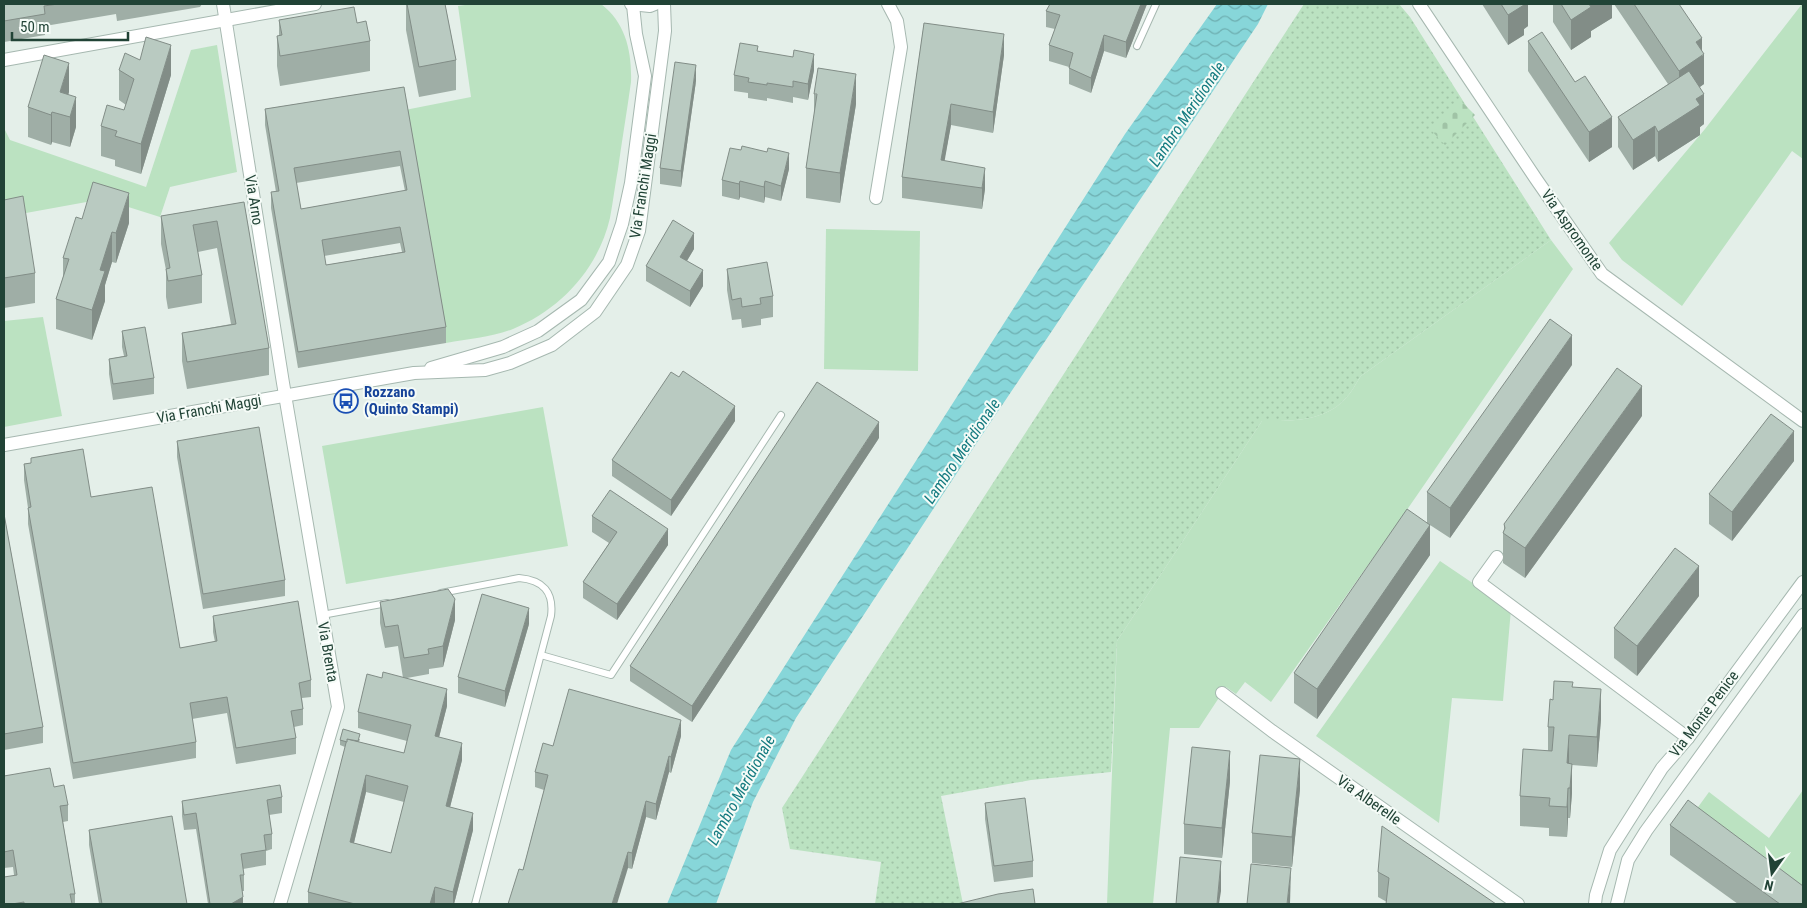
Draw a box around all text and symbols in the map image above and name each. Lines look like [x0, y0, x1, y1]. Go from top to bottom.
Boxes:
scale bar [12, 10, 129, 42]
text: 50 m [20, 18, 50, 36]
water label: Lambro Meridionale [1145, 58, 1229, 170]
street label: Via Franchi Maggi [626, 132, 660, 240]
street label: Via Arno [241, 174, 267, 226]
street label: Via Aspromonte [1537, 186, 1607, 274]
place label: Rozzano (Quinto Stampi) [364, 383, 459, 418]
bus stop icon: Rozzano (Quinto Stampi) [333, 388, 359, 414]
street label: Via Franchi Maggi [155, 391, 263, 427]
water label: Lambro Meridionale [920, 395, 1004, 507]
street label: Via Brenta [314, 620, 342, 684]
street label: Via Monte Penice [1666, 667, 1742, 761]
water label: Lambro Meridionale [703, 732, 779, 848]
street label: Via Alberelle [1333, 771, 1405, 829]
north arrow [1747, 848, 1797, 898]
text: N [1763, 877, 1775, 894]

